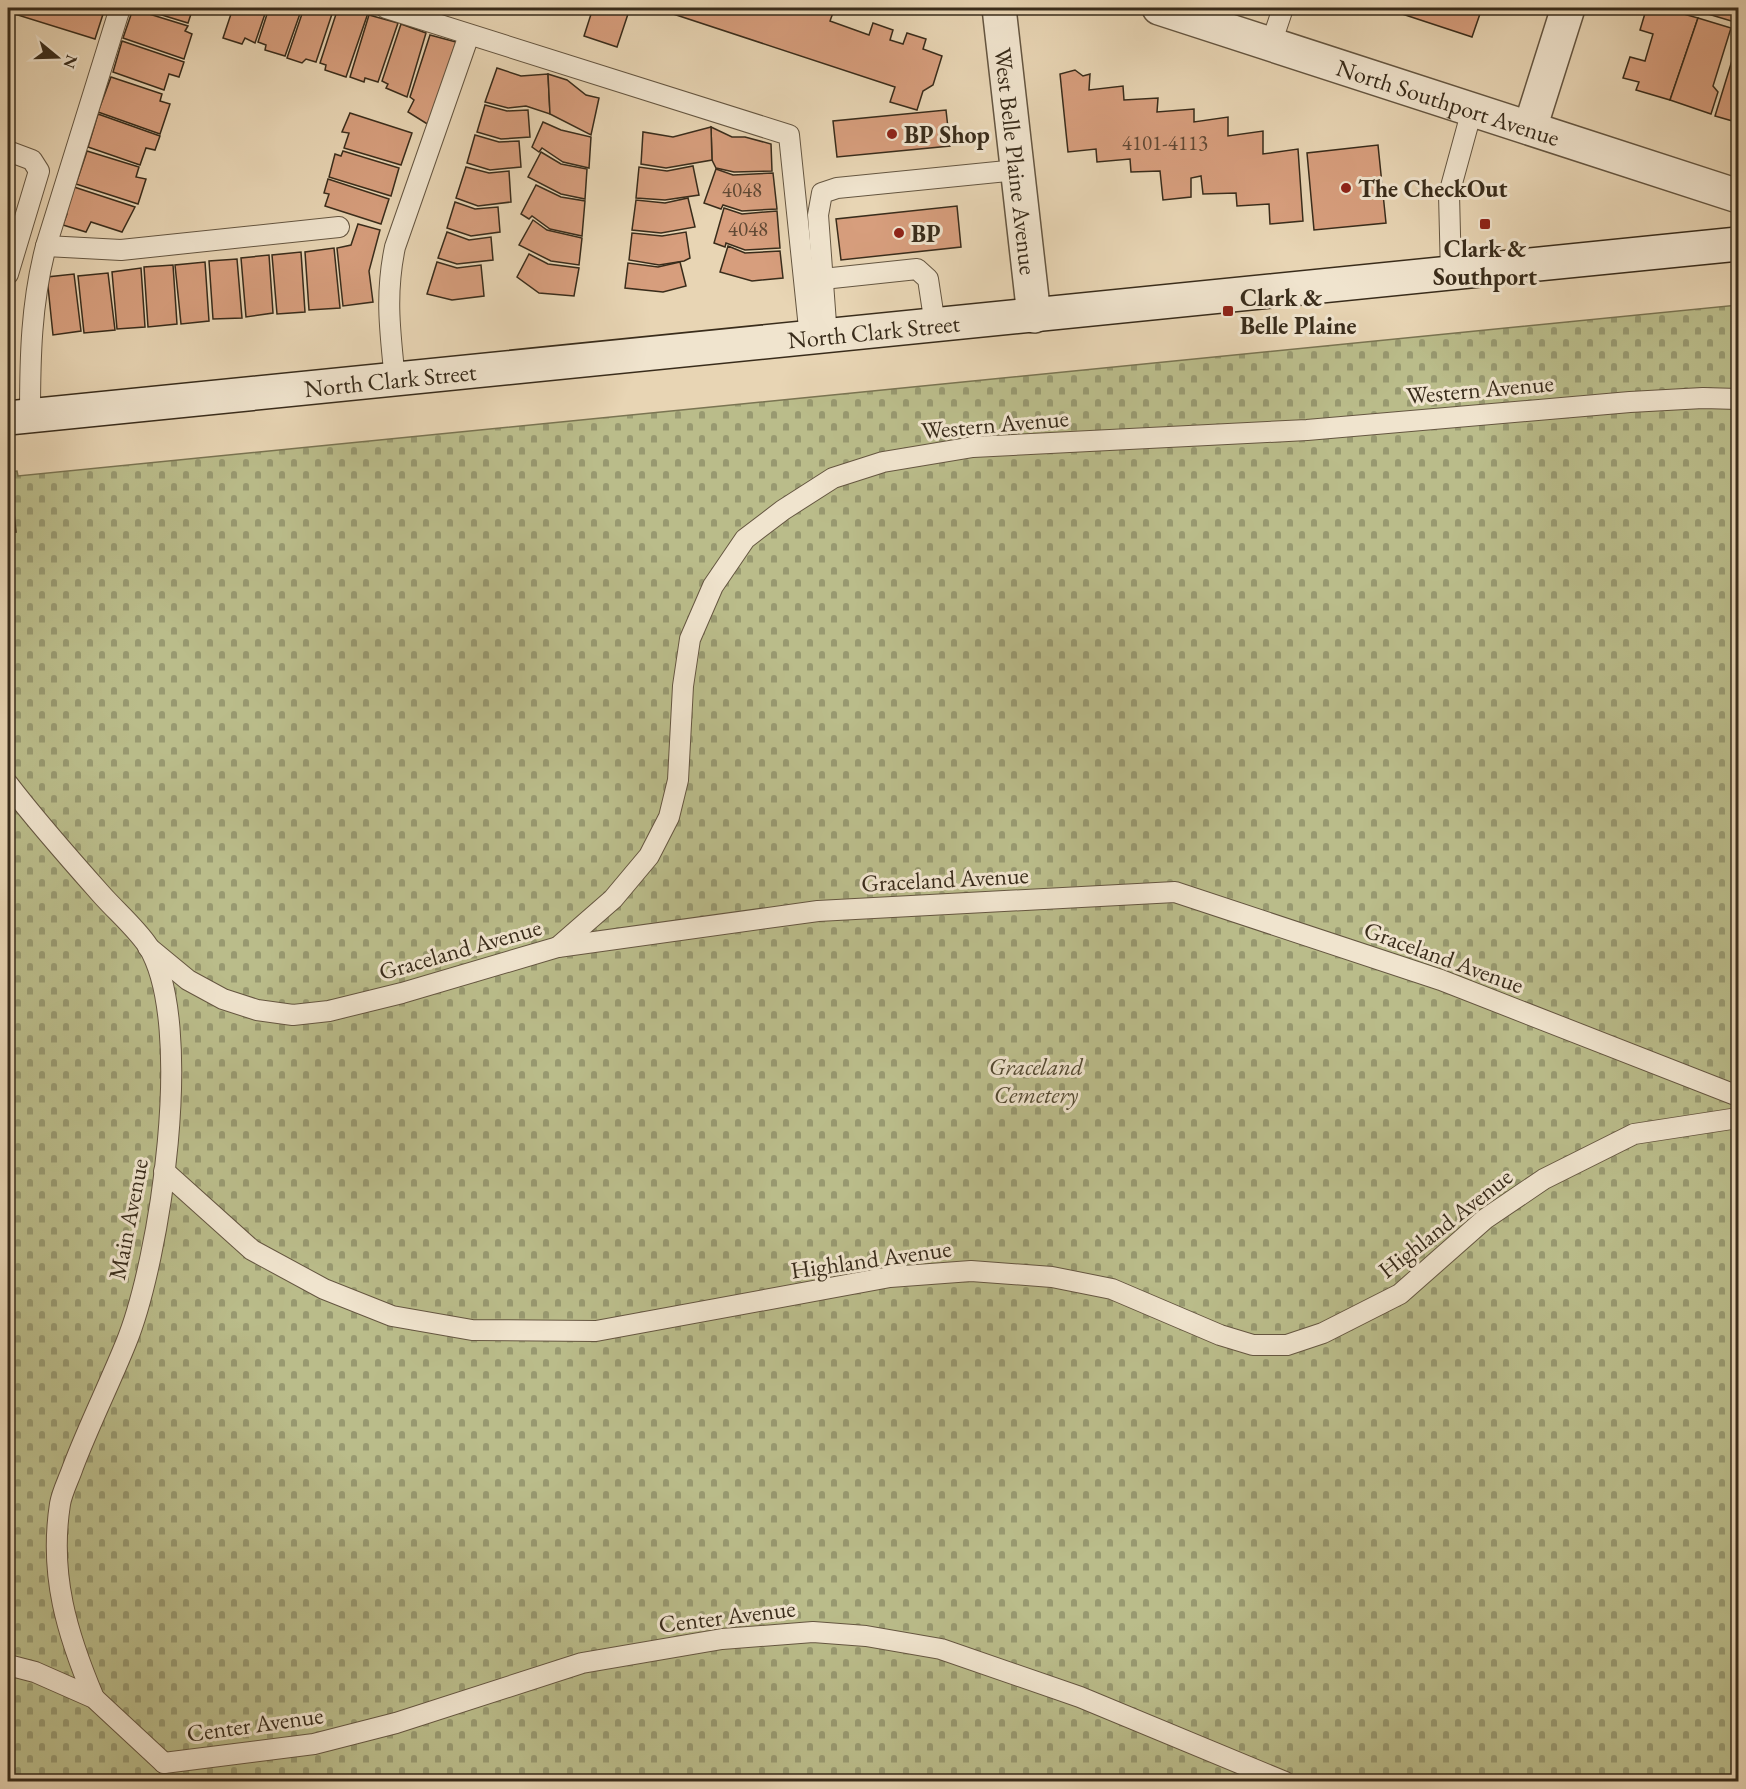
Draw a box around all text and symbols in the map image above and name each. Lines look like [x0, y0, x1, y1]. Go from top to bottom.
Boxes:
north arrow [27, 27, 87, 87]
street label: West Belle Plaine Avenue [988, 46, 1045, 276]
street label: North Southport Avenue [1333, 51, 1564, 153]
text: N [59, 52, 83, 71]
place label: BP Shop [904, 119, 990, 150]
marker: BP Shop [885, 127, 899, 141]
house number: 4101-4113 [1122, 129, 1208, 156]
place label: The CheckOut [1358, 173, 1507, 204]
house number: 4048 [722, 176, 762, 203]
marker: The CheckOut [1339, 181, 1353, 195]
house number: 4048 [728, 215, 768, 242]
marker: Clark & Southport [1478, 217, 1492, 231]
place label: BP [911, 218, 941, 249]
marker: BP [892, 226, 906, 240]
place label: Clark & Southport [1433, 233, 1537, 292]
place label: Clark & Belle Plaine [1240, 282, 1357, 341]
marker: Clark & Belle Plaine [1221, 304, 1235, 318]
street label: North Clark Street [786, 307, 962, 355]
street label: North Clark Street [302, 355, 478, 404]
street label: Western Avenue [1405, 367, 1555, 411]
street label: Western Avenue [920, 402, 1070, 446]
street label: Graceland Avenue [861, 859, 1029, 899]
street label: Graceland Avenue [375, 911, 545, 987]
street label: Graceland Avenue [1360, 914, 1528, 1000]
park label: Graceland Cemetery [989, 1051, 1084, 1110]
street label: Main Avenue [101, 1156, 155, 1282]
street label: Highland Avenue [1372, 1161, 1518, 1285]
street label: Highland Avenue [789, 1232, 953, 1286]
street label: Center Avenue [657, 1592, 797, 1640]
street label: Center Avenue [185, 1699, 325, 1749]

